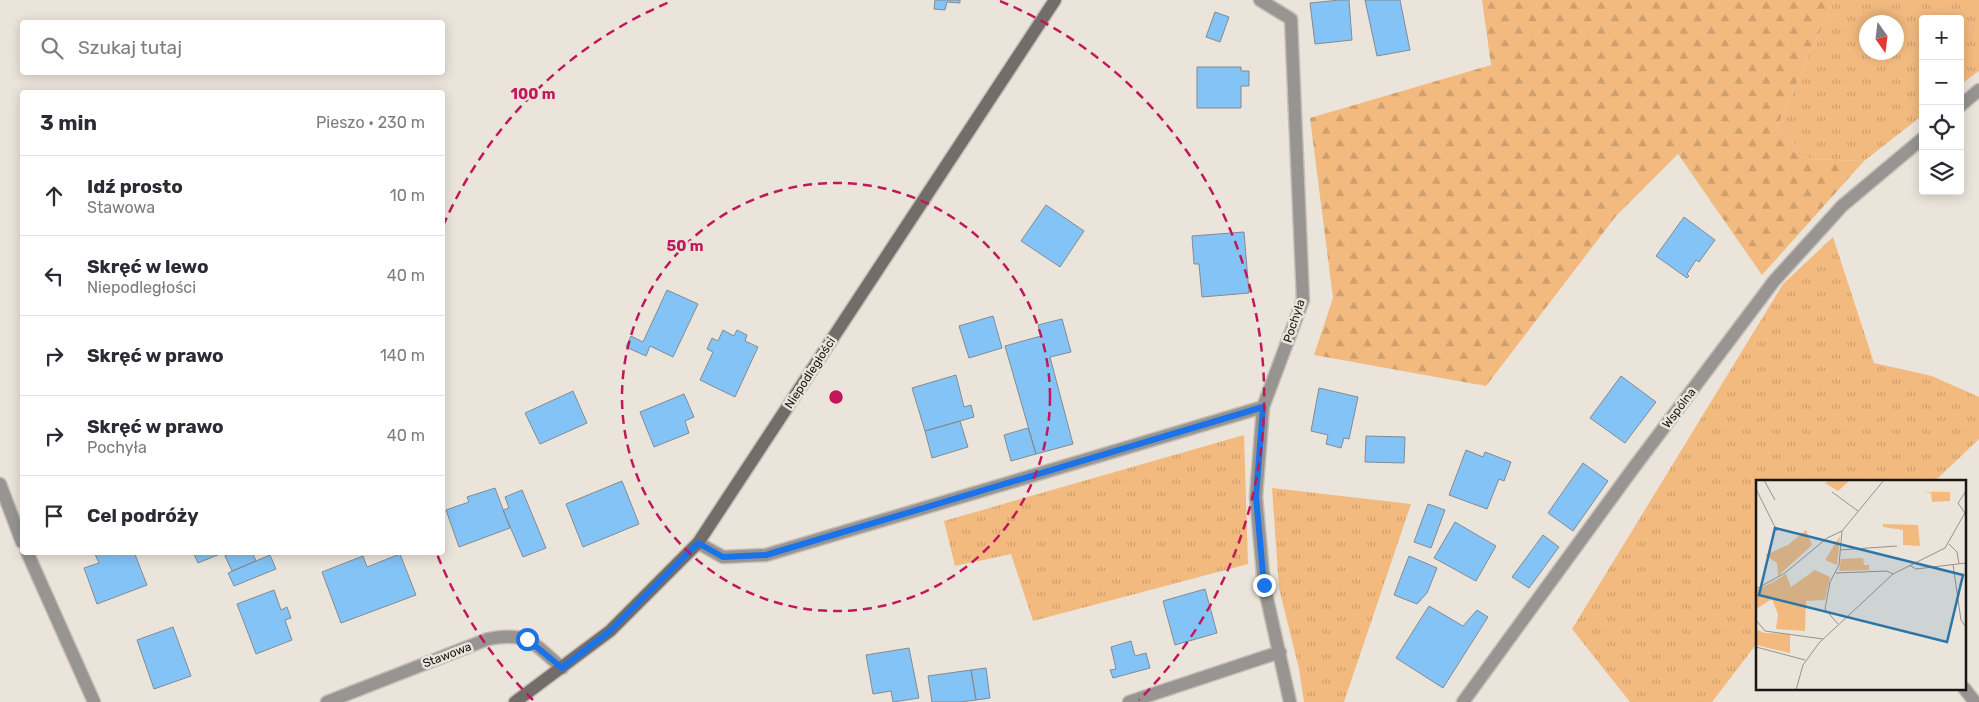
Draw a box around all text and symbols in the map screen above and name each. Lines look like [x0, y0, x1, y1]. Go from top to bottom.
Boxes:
north arrow [1859, 15, 1904, 60]
map controls [1919, 15, 1964, 195]
button: + [1919, 15, 1964, 60]
search box [20, 20, 445, 75]
icon: search [38, 34, 66, 62]
text: Szukaj tutaj [78, 36, 182, 59]
button: − [1919, 60, 1964, 105]
text: 100 m [511, 85, 555, 103]
button: locate [1919, 105, 1964, 150]
text: 3 min [40, 110, 97, 135]
text: Pieszo · 230 m [316, 113, 425, 132]
button: layers [1919, 150, 1964, 195]
text: Idź prosto [87, 175, 183, 198]
icon: ahead [40, 182, 68, 210]
text: 10 m [390, 186, 425, 205]
text: Stawowa [87, 198, 155, 217]
text: 50 m [667, 237, 703, 255]
text: Skręć w lewo [87, 255, 209, 278]
icon: left [40, 262, 68, 290]
text: 40 m [387, 266, 425, 285]
text: Niepodległości [87, 278, 196, 297]
street label: Pochyła [1280, 298, 1308, 344]
street label: Niepodległości [782, 335, 838, 411]
icon: right [40, 342, 68, 370]
text: Skręć w prawo [87, 344, 224, 367]
text: 140 m [380, 346, 425, 365]
street label: Wspólna [1659, 385, 1699, 431]
centre of rings [827, 388, 845, 406]
text: Skręć w prawo [87, 415, 224, 438]
icon: right [40, 422, 68, 450]
text: 40 m [387, 426, 425, 445]
text: Pochyła [87, 438, 147, 457]
inset map [1756, 480, 1966, 690]
icon: arrive [40, 502, 68, 530]
text: Cel podróży [87, 504, 199, 527]
route end [1253, 574, 1276, 597]
route start [516, 628, 539, 651]
street label: Stawowa [421, 639, 473, 671]

